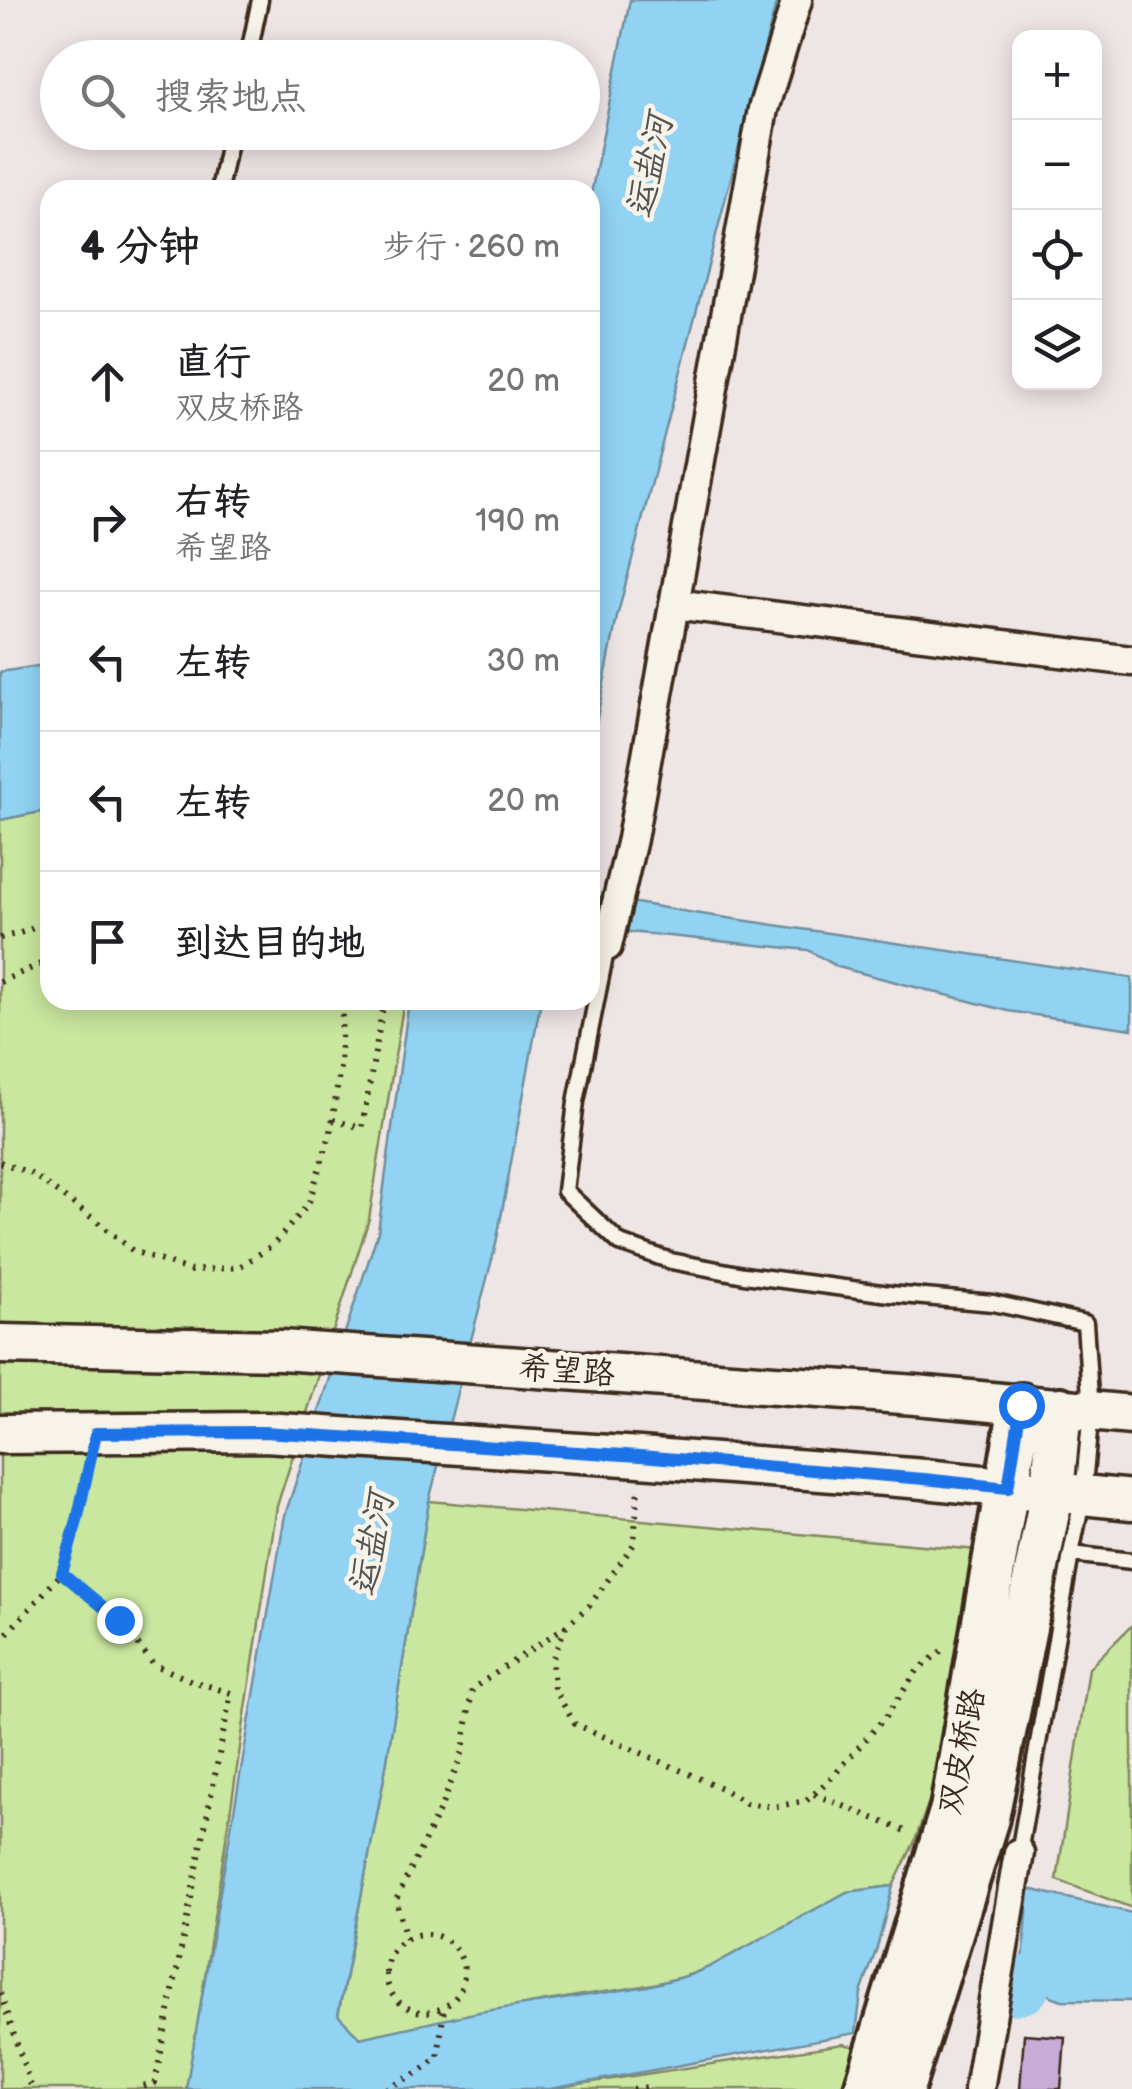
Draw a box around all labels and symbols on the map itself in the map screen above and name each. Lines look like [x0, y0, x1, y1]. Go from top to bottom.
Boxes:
water label: 运盐河 [619, 106, 683, 222]
street label: 希望路 [518, 1349, 616, 1394]
route start [999, 1383, 1045, 1429]
water label: 运盐河 [341, 1484, 405, 1600]
route end [97, 1598, 143, 1644]
street label: 双皮桥路 [931, 1685, 994, 1818]

